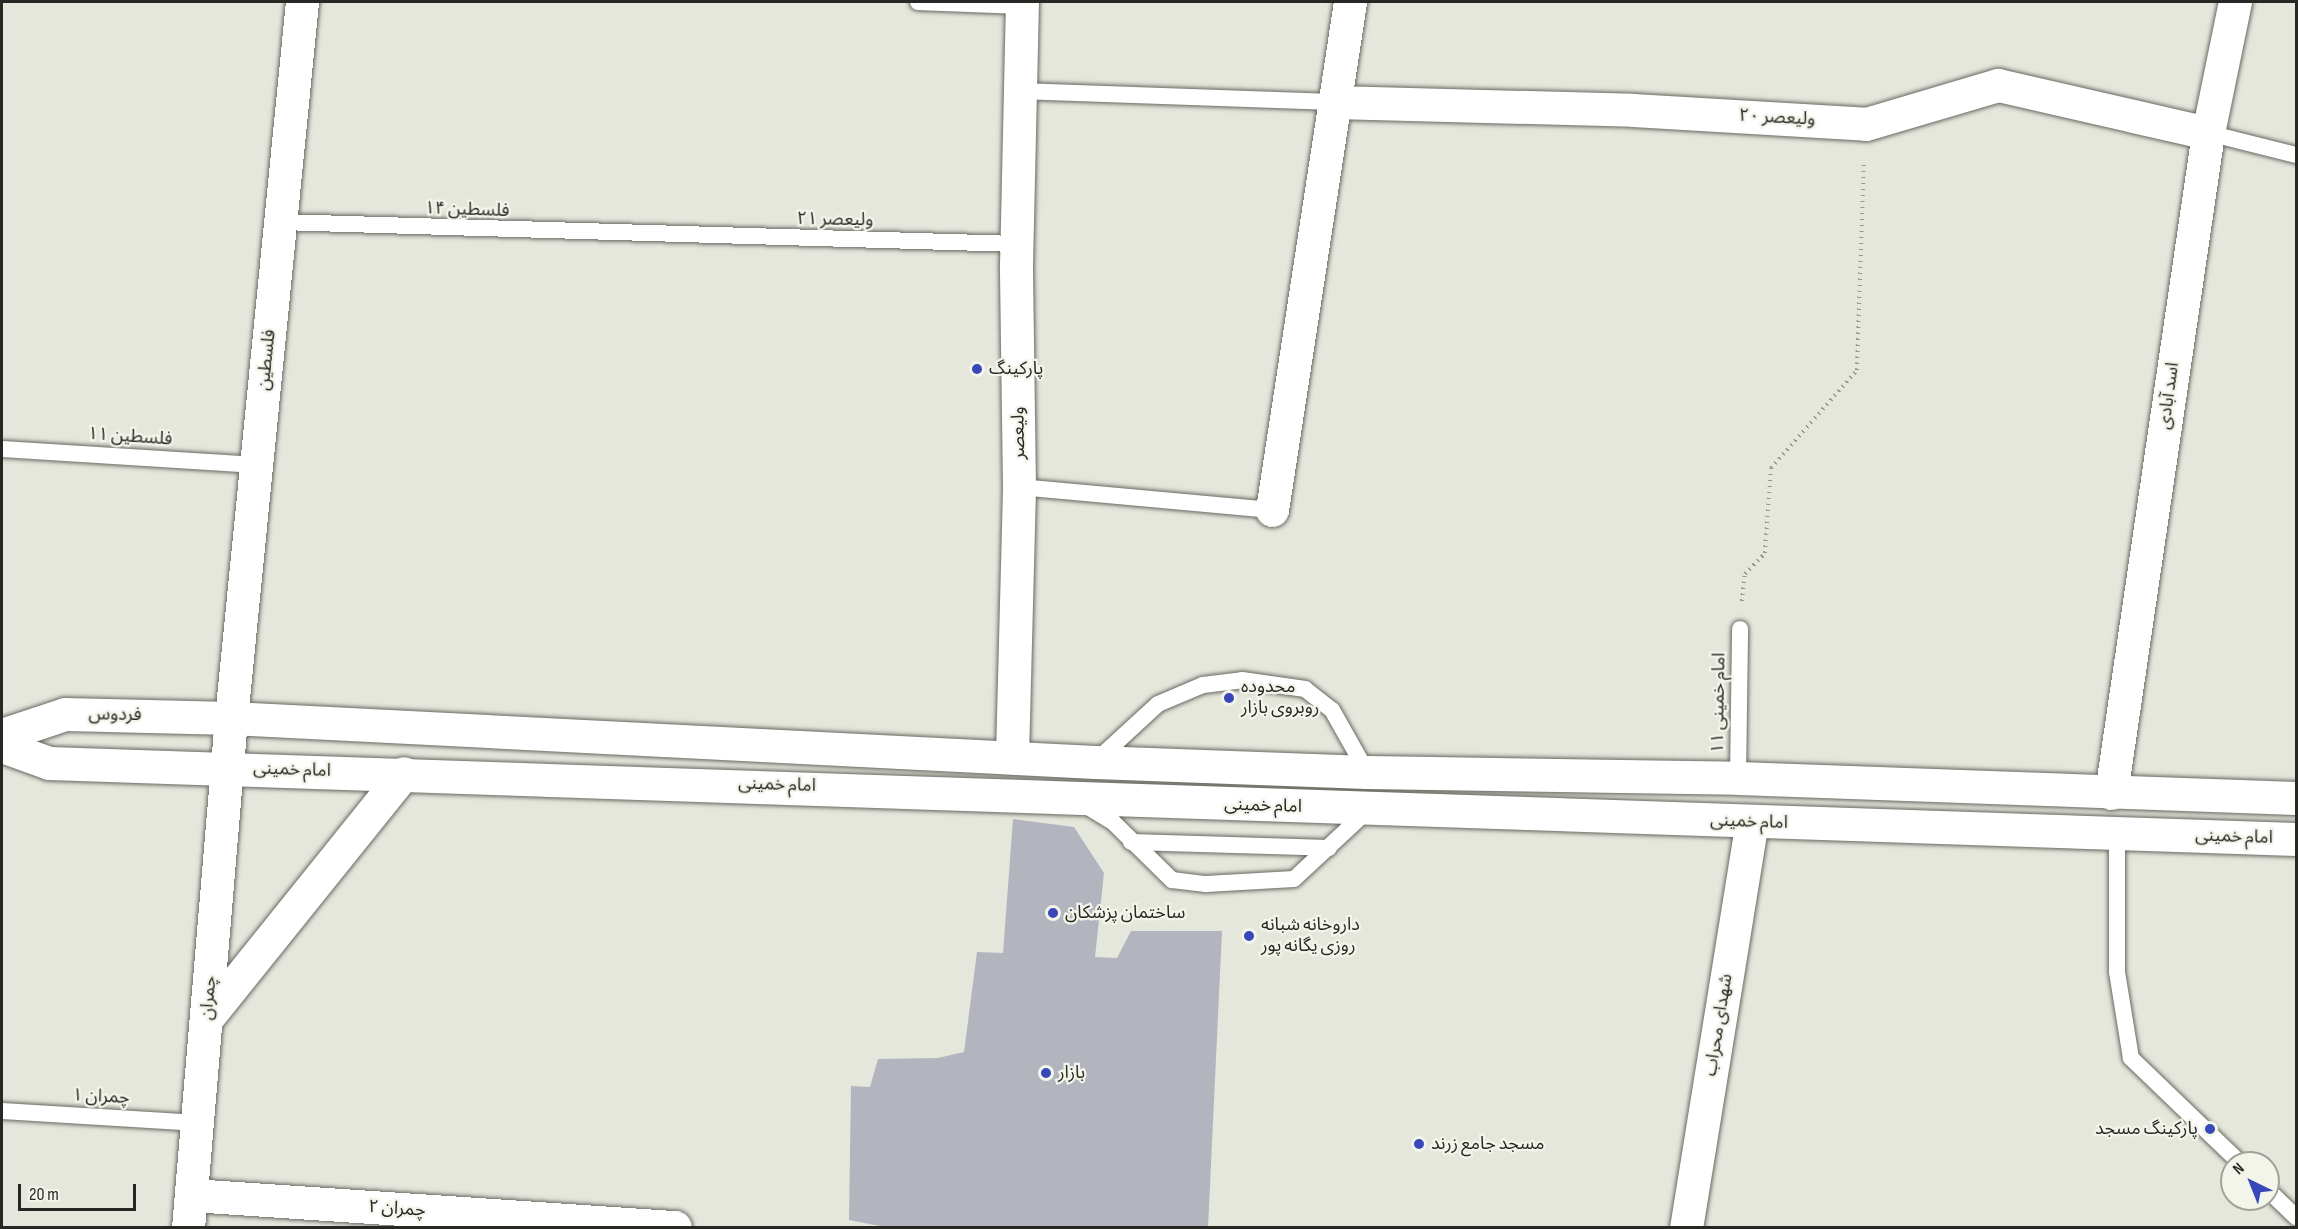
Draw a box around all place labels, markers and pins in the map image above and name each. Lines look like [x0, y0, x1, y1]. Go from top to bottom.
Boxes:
place label: پارکینگ [989, 358, 1043, 380]
marker: پارکینگ [970, 362, 984, 376]
place label: محدوده روبروی بازار [1241, 677, 1319, 720]
marker: محدوده روبروی بازار [1222, 691, 1236, 705]
place label: ساختمان پزشکان [1065, 902, 1185, 924]
marker: ساختمان پزشکان [1046, 906, 1060, 920]
place label: داروخانه شبانه روزی یگانه پور [1261, 915, 1360, 958]
marker: داروخانه شبانه روزی یگانه پور [1242, 929, 1256, 943]
place label: بازار [1058, 1062, 1085, 1084]
marker: بازار [1039, 1066, 1053, 1080]
place label: پارکینگ مسجد [2095, 1118, 2198, 1140]
marker: پارکینگ مسجد [2203, 1122, 2217, 1136]
place label: مسجد جامع زرند [1431, 1133, 1544, 1155]
marker: مسجد جامع زرند [1412, 1137, 1426, 1151]

